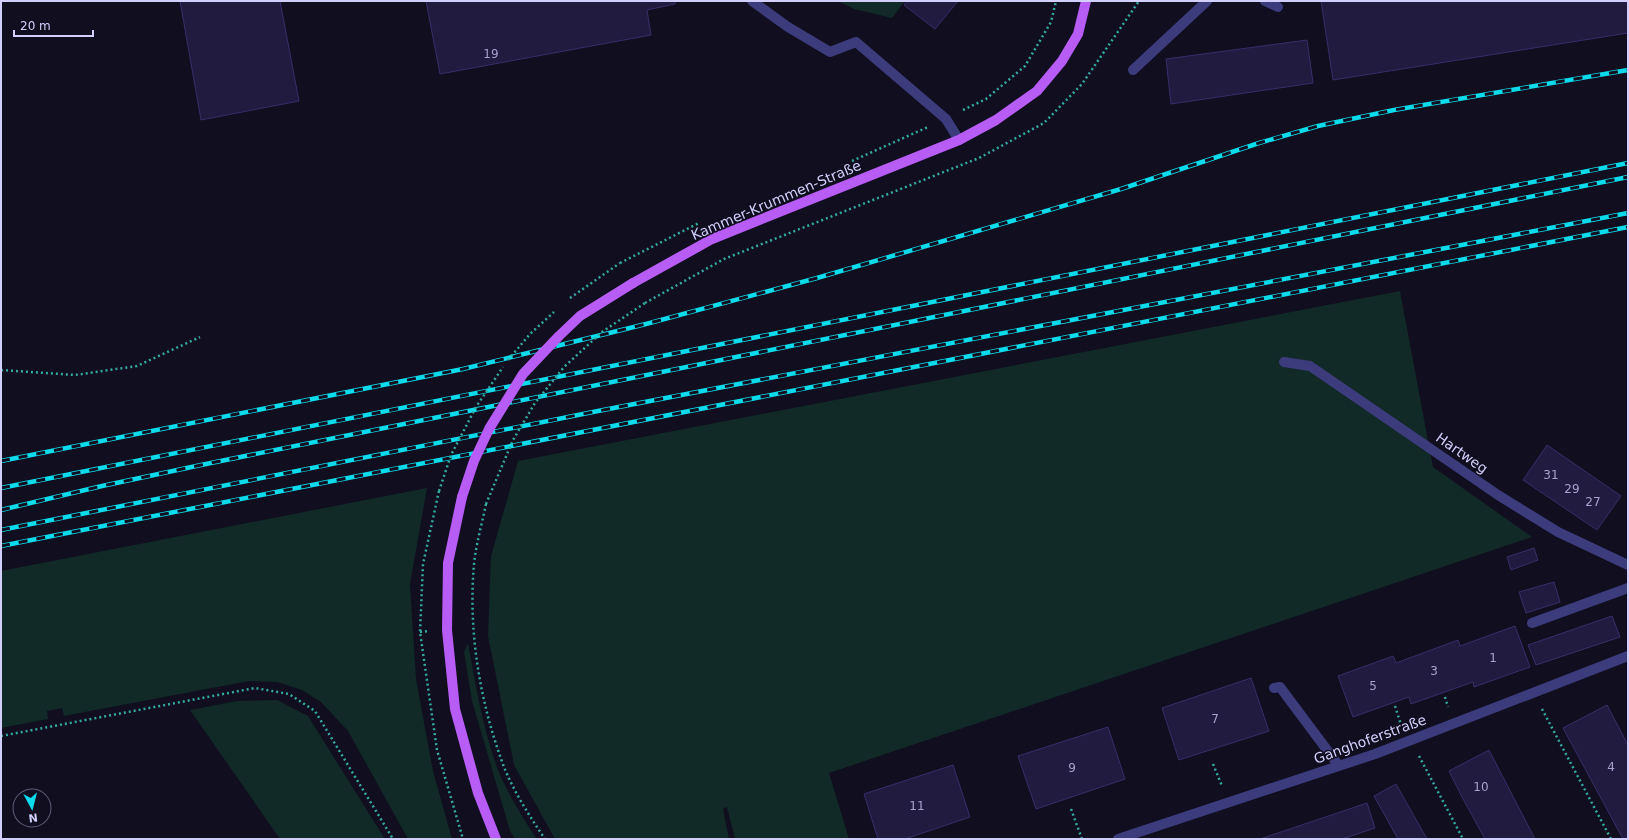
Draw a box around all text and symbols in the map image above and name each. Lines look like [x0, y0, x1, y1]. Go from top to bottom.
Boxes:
scale bar [14, 12, 93, 38]
text: 20 m [20, 19, 51, 33]
house number: 19 [483, 47, 499, 61]
street label: Kammer-Krummen-Straße [689, 157, 863, 243]
street label: Hartweg [1433, 429, 1491, 477]
house number: 31 [1543, 468, 1559, 482]
house number: 29 [1564, 482, 1580, 496]
house number: 27 [1585, 495, 1601, 509]
house number: 1 [1489, 651, 1497, 665]
house number: 3 [1430, 664, 1438, 678]
house number: 5 [1369, 679, 1377, 693]
street label: Ganghoferstraße [1312, 711, 1428, 767]
house number: 7 [1211, 712, 1219, 726]
house number: 4 [1607, 760, 1615, 774]
house number: 9 [1068, 761, 1076, 775]
house number: 10 [1473, 780, 1489, 794]
north arrow [12, 788, 52, 828]
house number: 11 [909, 799, 925, 813]
text: N [28, 810, 39, 824]

